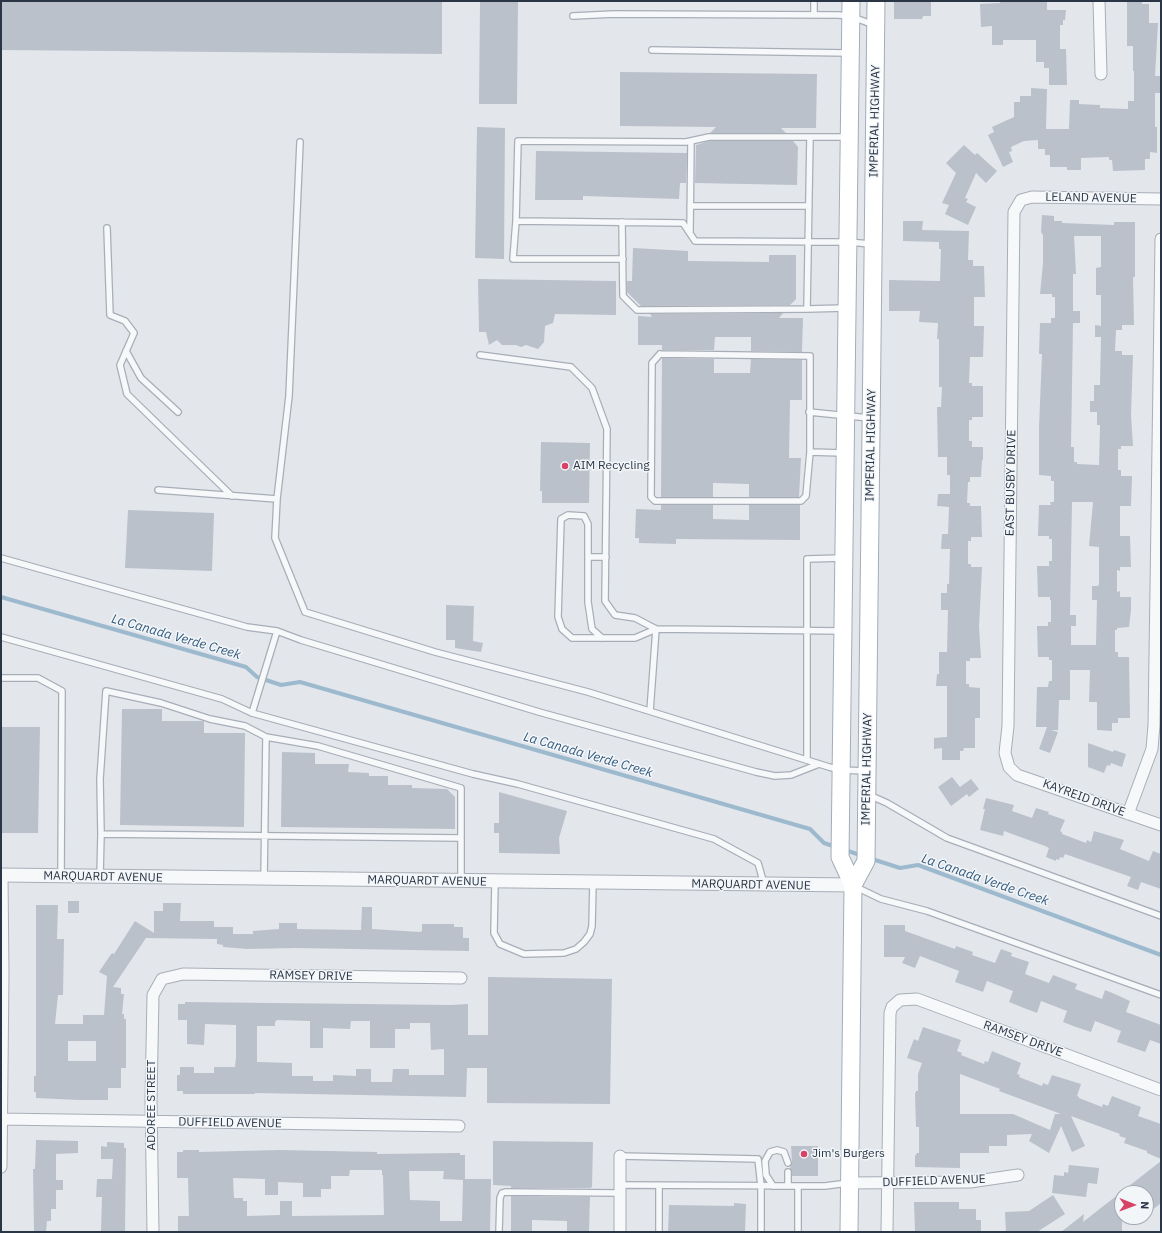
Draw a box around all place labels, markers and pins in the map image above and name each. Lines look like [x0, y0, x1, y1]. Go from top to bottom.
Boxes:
place label: AIM Recycling [573, 459, 650, 473]
marker: AIM Recycling [560, 461, 570, 471]
place label: Jim's Burgers [812, 1147, 885, 1161]
marker: Jim's Burgers [799, 1149, 809, 1159]

